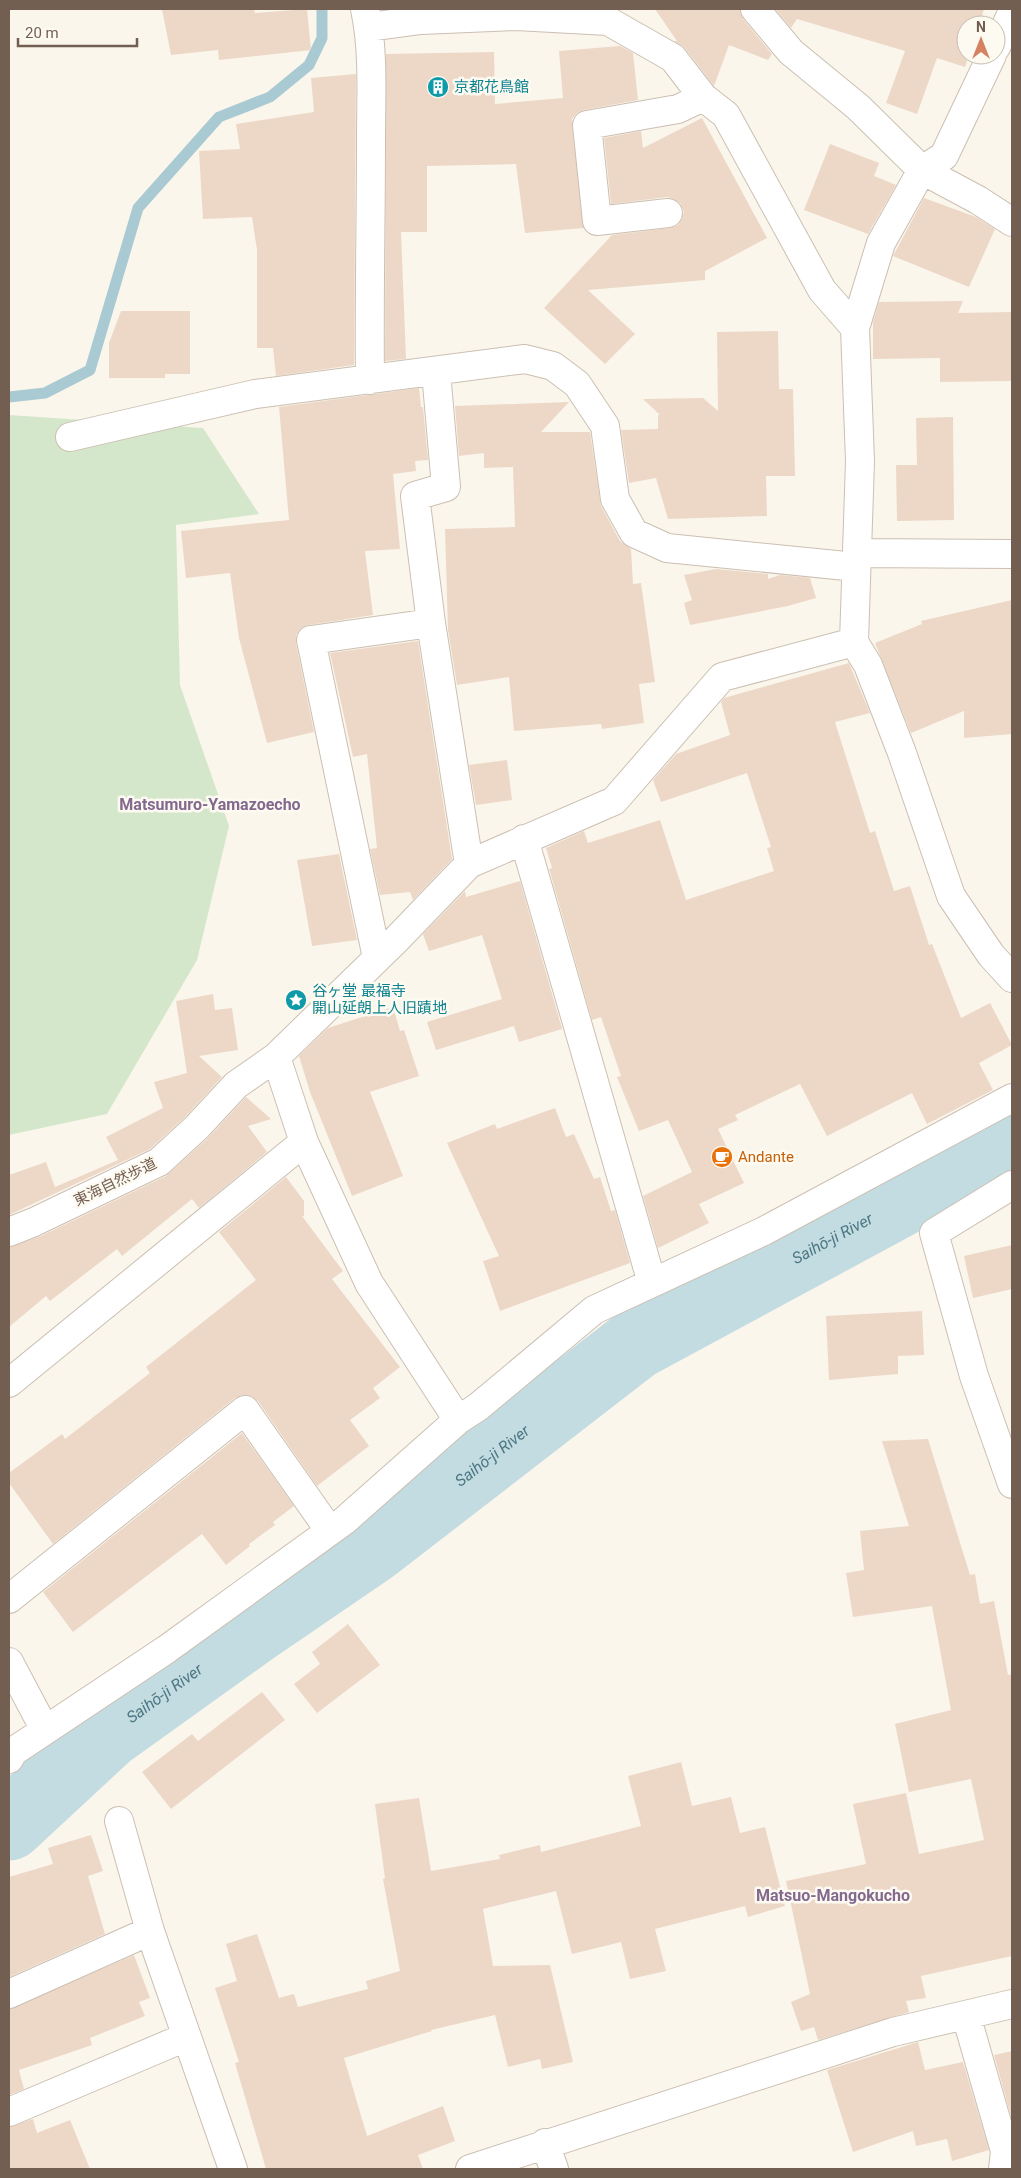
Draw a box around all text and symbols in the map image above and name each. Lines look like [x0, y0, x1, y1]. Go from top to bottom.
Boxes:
scale bar [18, 15, 136, 47]
north arrow [956, 15, 1006, 65]
text: N [976, 19, 986, 35]
text: 20 m [25, 24, 59, 42]
building icon: 京都花鳥館 [426, 75, 450, 99]
place label: 京都花鳥館 [454, 78, 529, 96]
district label: Matsumuro-Yamazoecho [119, 795, 301, 814]
place label: 谷ヶ堂 最福寺 開山延朗上人旧蹟地 [312, 982, 447, 1017]
place icon: 谷ヶ堂 最福寺 開山延朗上人旧蹟地 [284, 988, 308, 1012]
cafe icon: Andante [710, 1145, 734, 1169]
place label: Andante [738, 1148, 794, 1166]
street label: 東海自然歩道 [71, 1154, 159, 1210]
water label: Saihō-ji River [789, 1209, 877, 1268]
water label: Saihō-ji River [451, 1421, 534, 1490]
water label: Saihō-ji River [123, 1659, 207, 1727]
district label: Matsuo-Mangokucho [756, 1886, 910, 1905]

